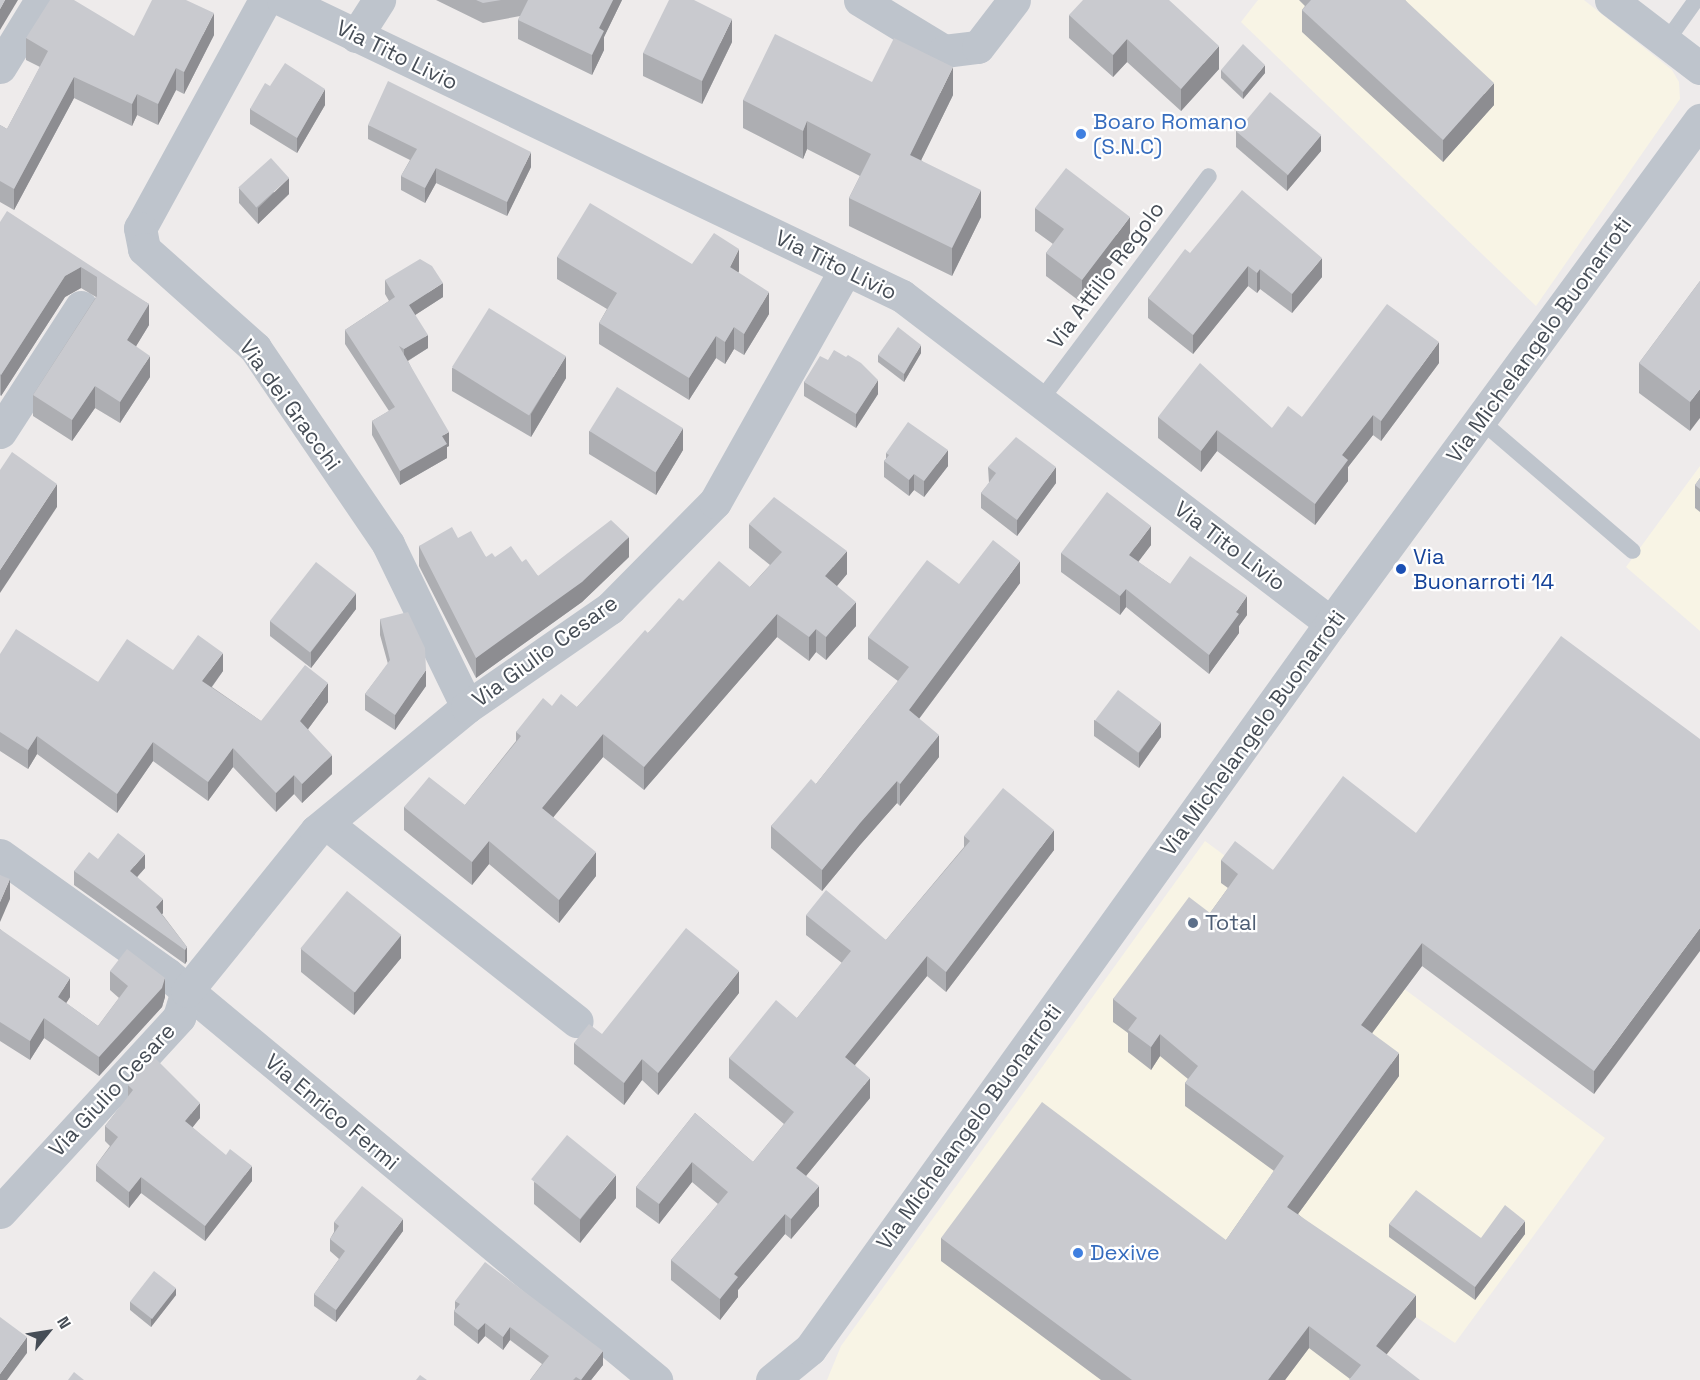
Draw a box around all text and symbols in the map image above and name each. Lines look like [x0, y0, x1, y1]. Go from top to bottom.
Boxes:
street label: Via Tito Livio [332, 14, 462, 96]
place label: Boaro Romano (S.N.C) [1093, 108, 1247, 160]
marker: Boaro Romano (S.N.C) [1074, 127, 1088, 141]
street label: Via Attilio Regolo [1042, 196, 1170, 354]
street label: Via Michelangelo Buonarroti [1441, 212, 1637, 468]
street label: Via Tito Livio [771, 224, 901, 306]
street label: Via dei Gracchi [234, 334, 346, 476]
street label: Via Tito Livio [1169, 496, 1291, 596]
place label: Via Buonarroti 14 [1413, 543, 1554, 594]
marker: Via Buonarroti 14 [1394, 562, 1408, 576]
street label: Via Giulio Cesare [467, 589, 623, 713]
street label: Via Michelangelo Buonarroti [1155, 605, 1351, 861]
place label: Total [1205, 910, 1257, 936]
marker: Total [1186, 916, 1200, 930]
street label: Via Michelangelo Buonarroti [871, 999, 1067, 1255]
street label: Via Giulio Cesare [43, 1018, 181, 1162]
street label: Via Enrico Fermi [260, 1048, 404, 1176]
place label: Dexive [1090, 1240, 1160, 1266]
marker: Dexive [1071, 1246, 1085, 1260]
north arrow [18, 1302, 78, 1362]
text: N [52, 1313, 76, 1333]

